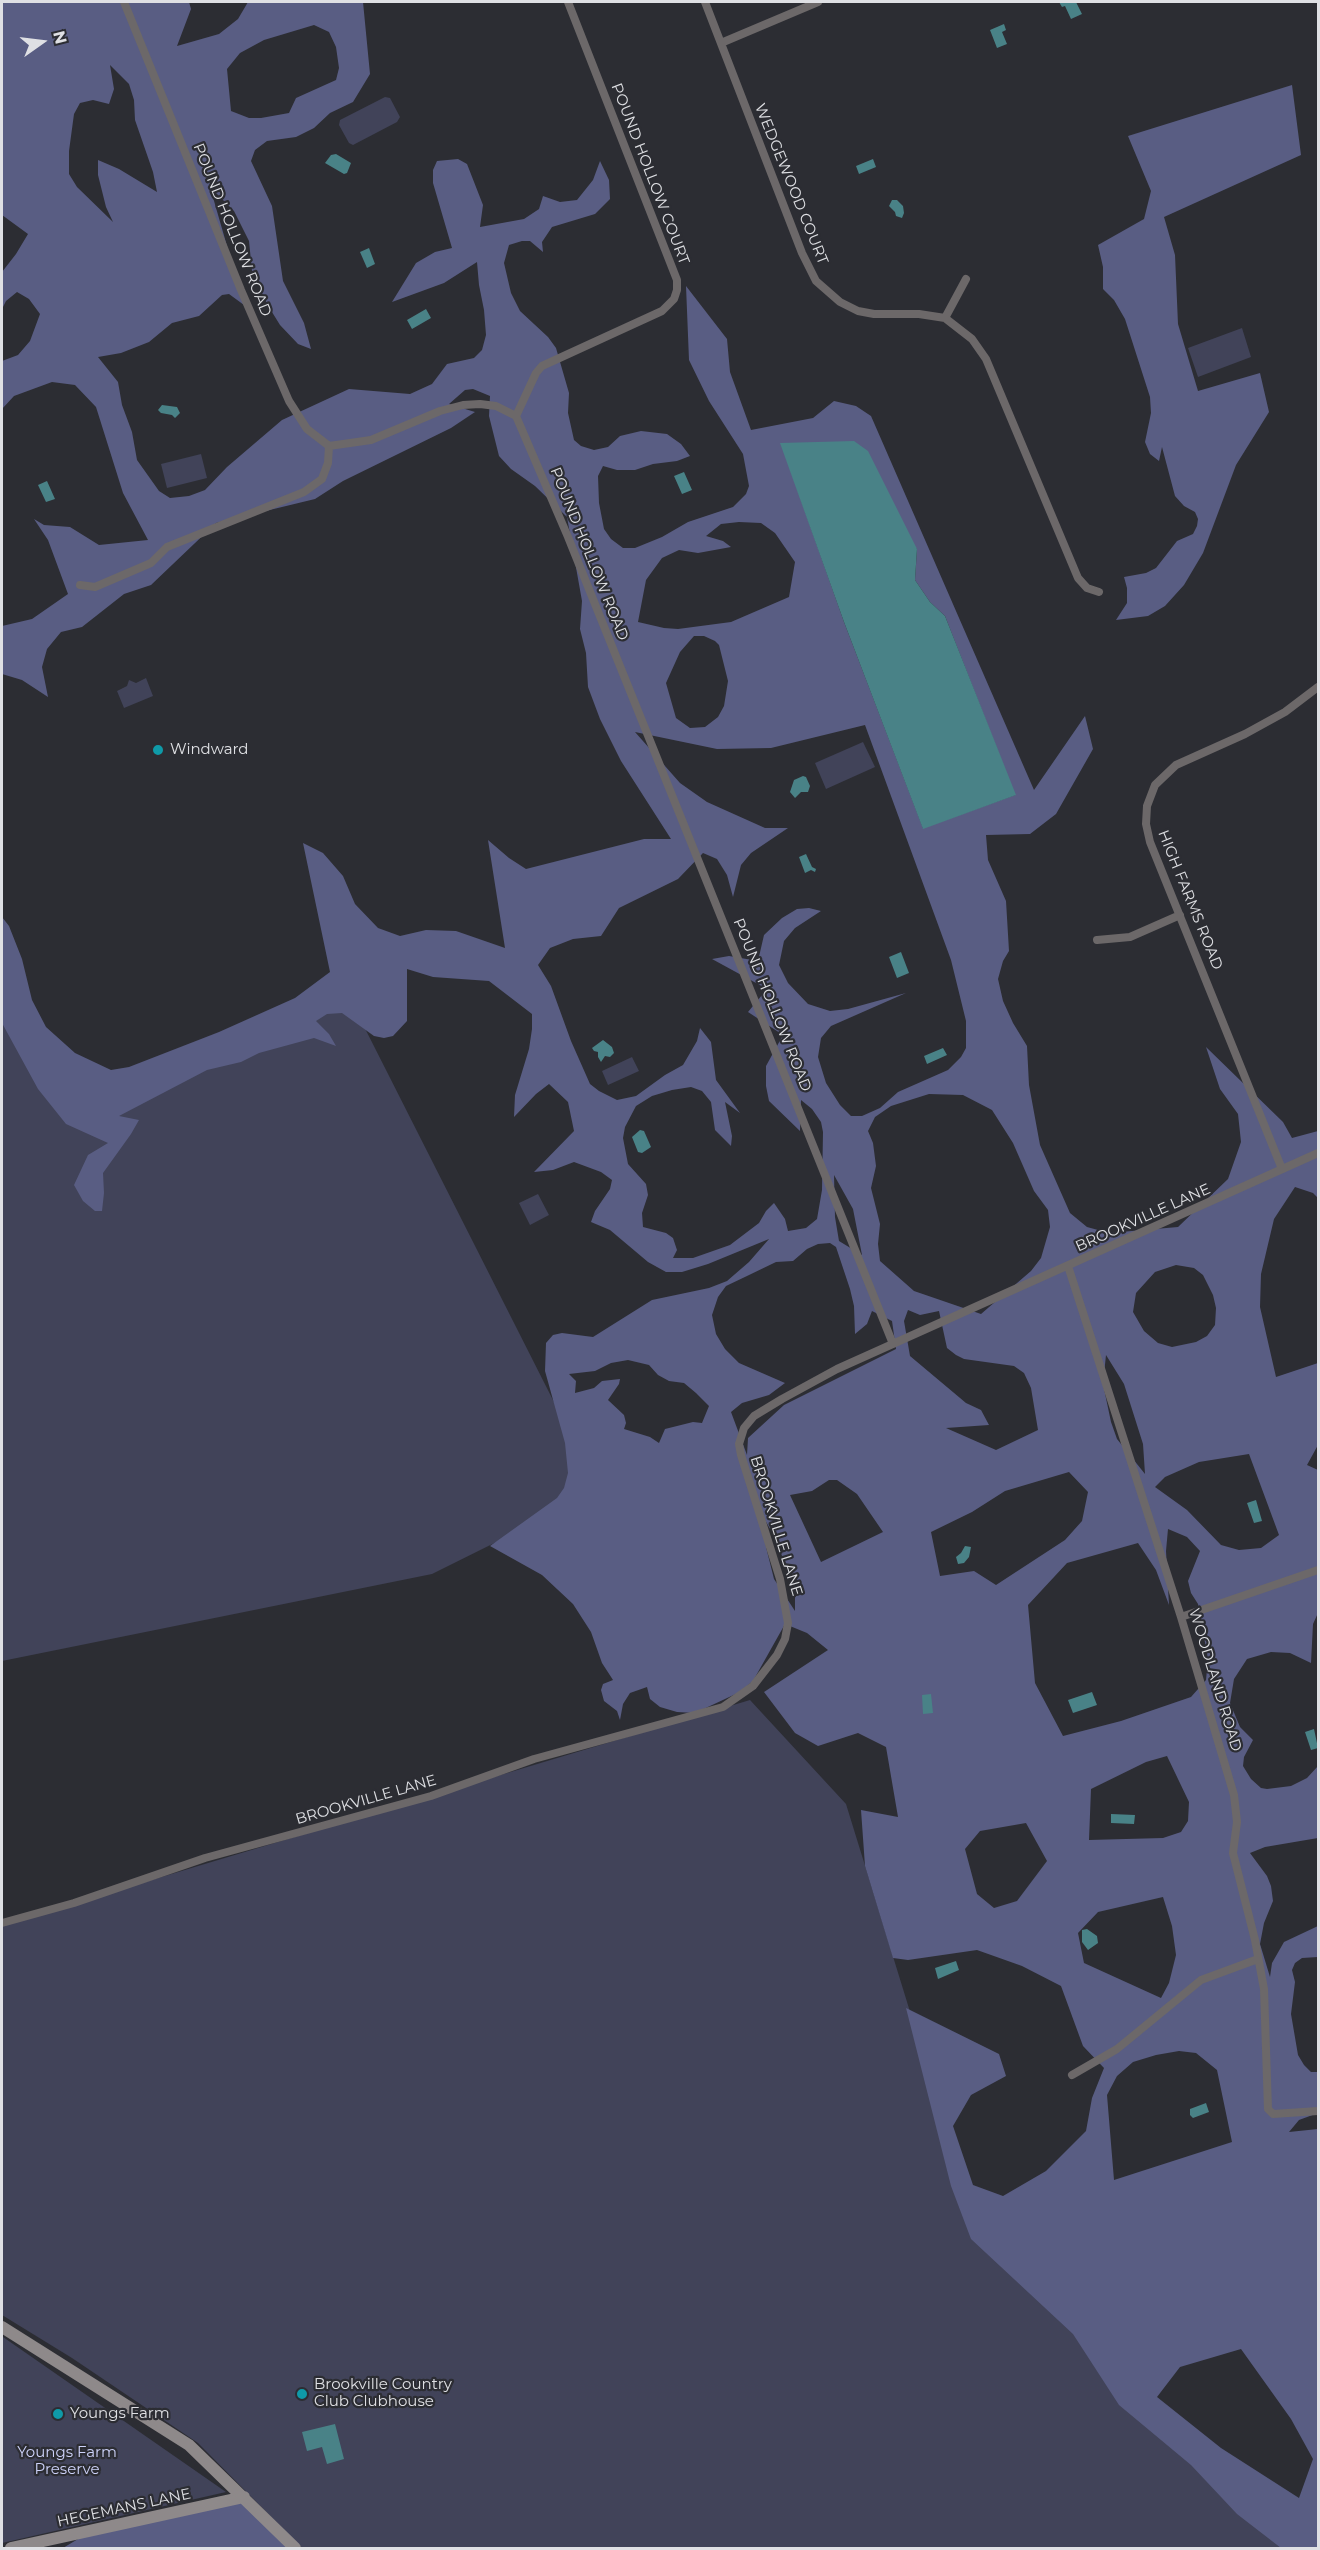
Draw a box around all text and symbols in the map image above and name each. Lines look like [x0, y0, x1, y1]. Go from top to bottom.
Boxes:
north arrow [12, 12, 72, 72]
text: N [49, 29, 71, 46]
street label: POUND HOLLOW COURT [607, 81, 693, 267]
street label: WEDGEWOOD COURT [750, 101, 832, 267]
street label: POUND HOLLOW ROAD [189, 141, 275, 319]
street label: POUND HOLLOW ROAD [546, 465, 632, 643]
place label: Windward [170, 741, 248, 759]
marker: Windward [151, 743, 165, 757]
street label: HIGH FARMS ROAD [1154, 828, 1226, 972]
street label: POUND HOLLOW ROAD [729, 916, 815, 1094]
street label: BROOKVILLE LANE [1073, 1180, 1213, 1256]
street label: BROOKVILLE LANE [746, 1454, 806, 1598]
street label: WOODLAND ROAD [1185, 1606, 1245, 1754]
street label: BROOKVILLE LANE [294, 1771, 438, 1829]
place label: Brookville Country Club Clubhouse [314, 2376, 452, 2411]
marker: Brookville Country Club Clubhouse [295, 2387, 309, 2401]
place label: Youngs Farm [70, 2405, 170, 2423]
marker: Youngs Farm [51, 2407, 65, 2421]
park label: Youngs Farm Preserve [17, 2444, 117, 2479]
street label: HEGEMANS LANE [56, 2485, 192, 2531]

